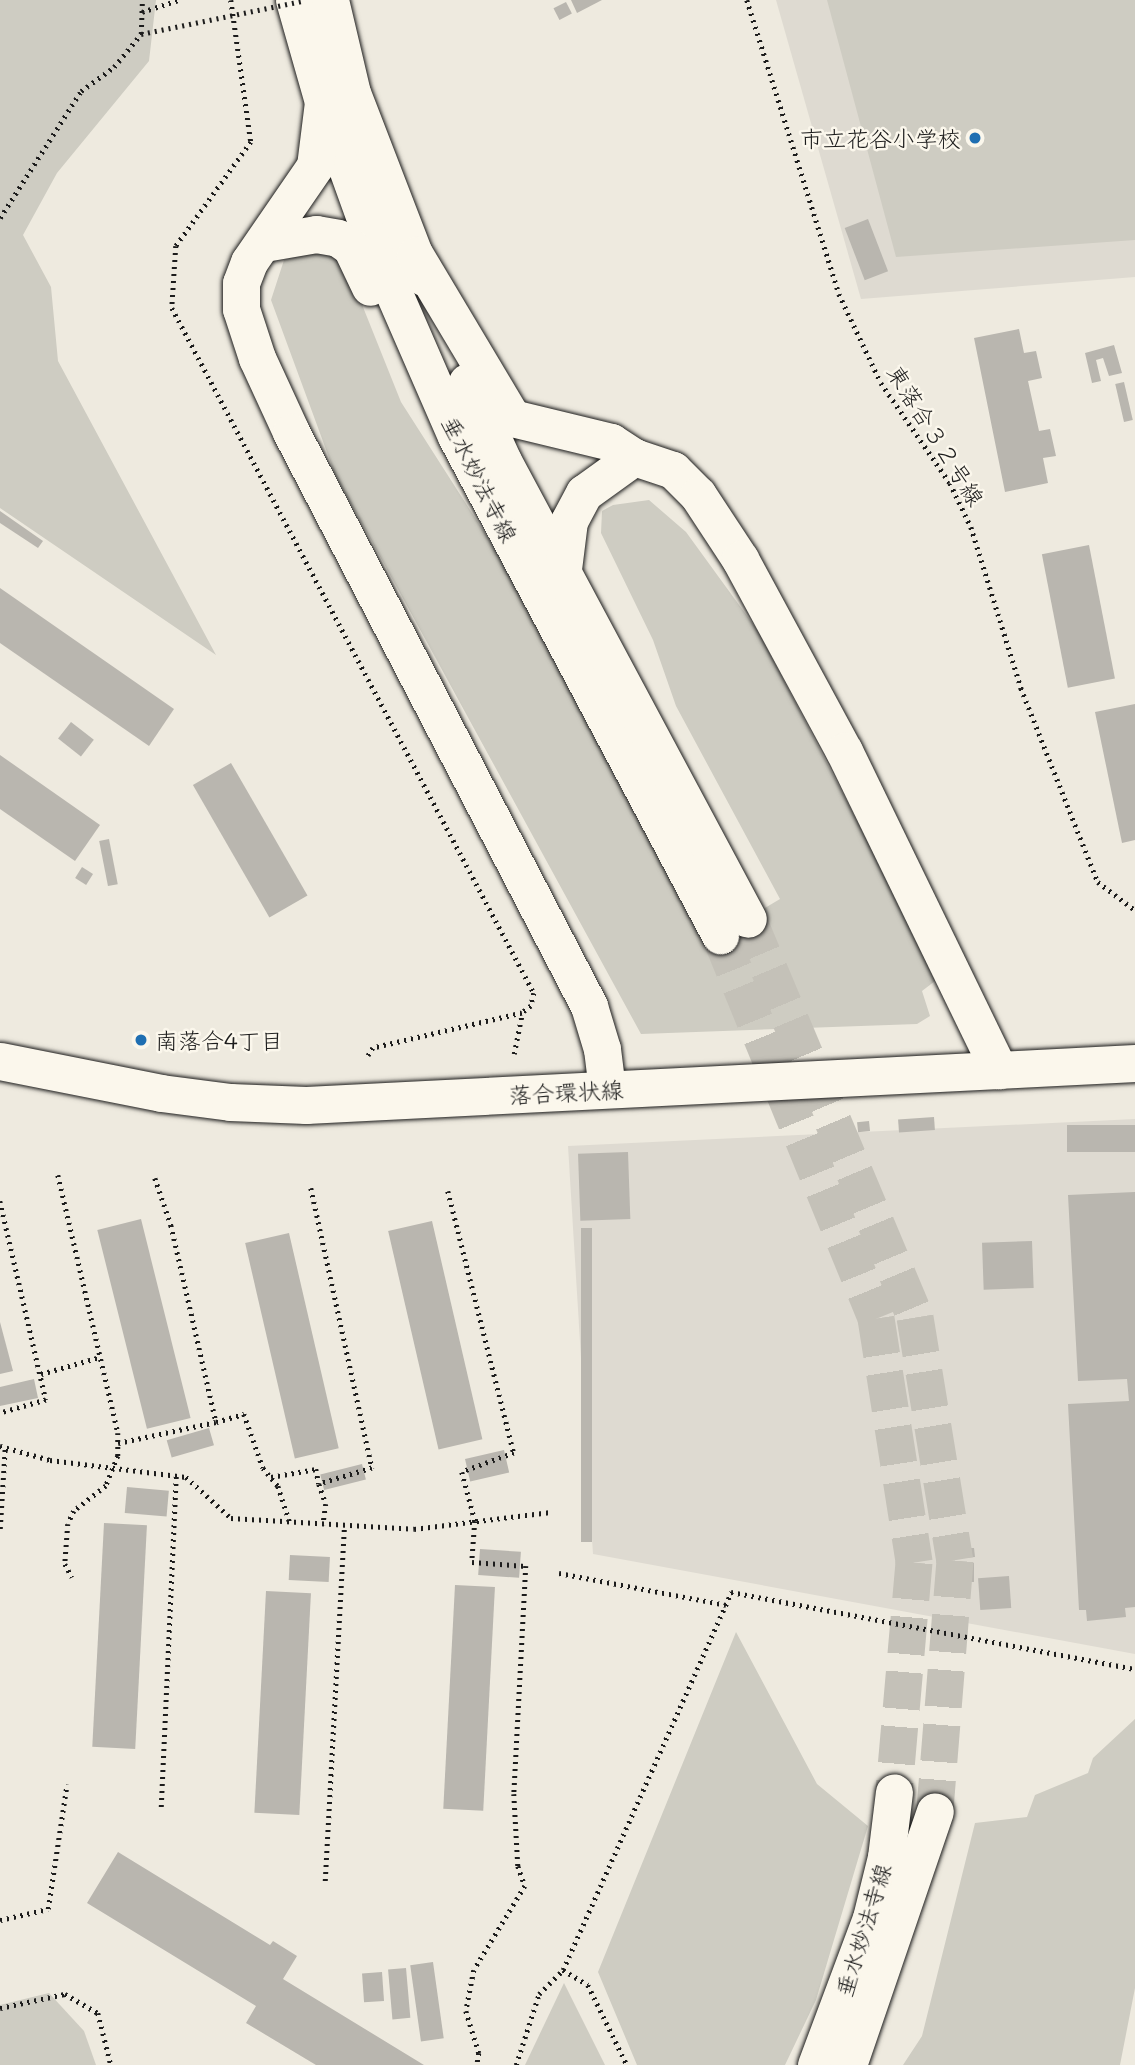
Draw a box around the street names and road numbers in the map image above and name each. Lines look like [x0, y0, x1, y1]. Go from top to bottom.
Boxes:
street label: 東落合３２号線 [882, 359, 990, 511]
street label: 垂水妙法寺線 [436, 411, 524, 547]
street label: 落合環状線 [508, 1075, 624, 1109]
street label: 垂水妙法寺線 [830, 1860, 896, 2000]

